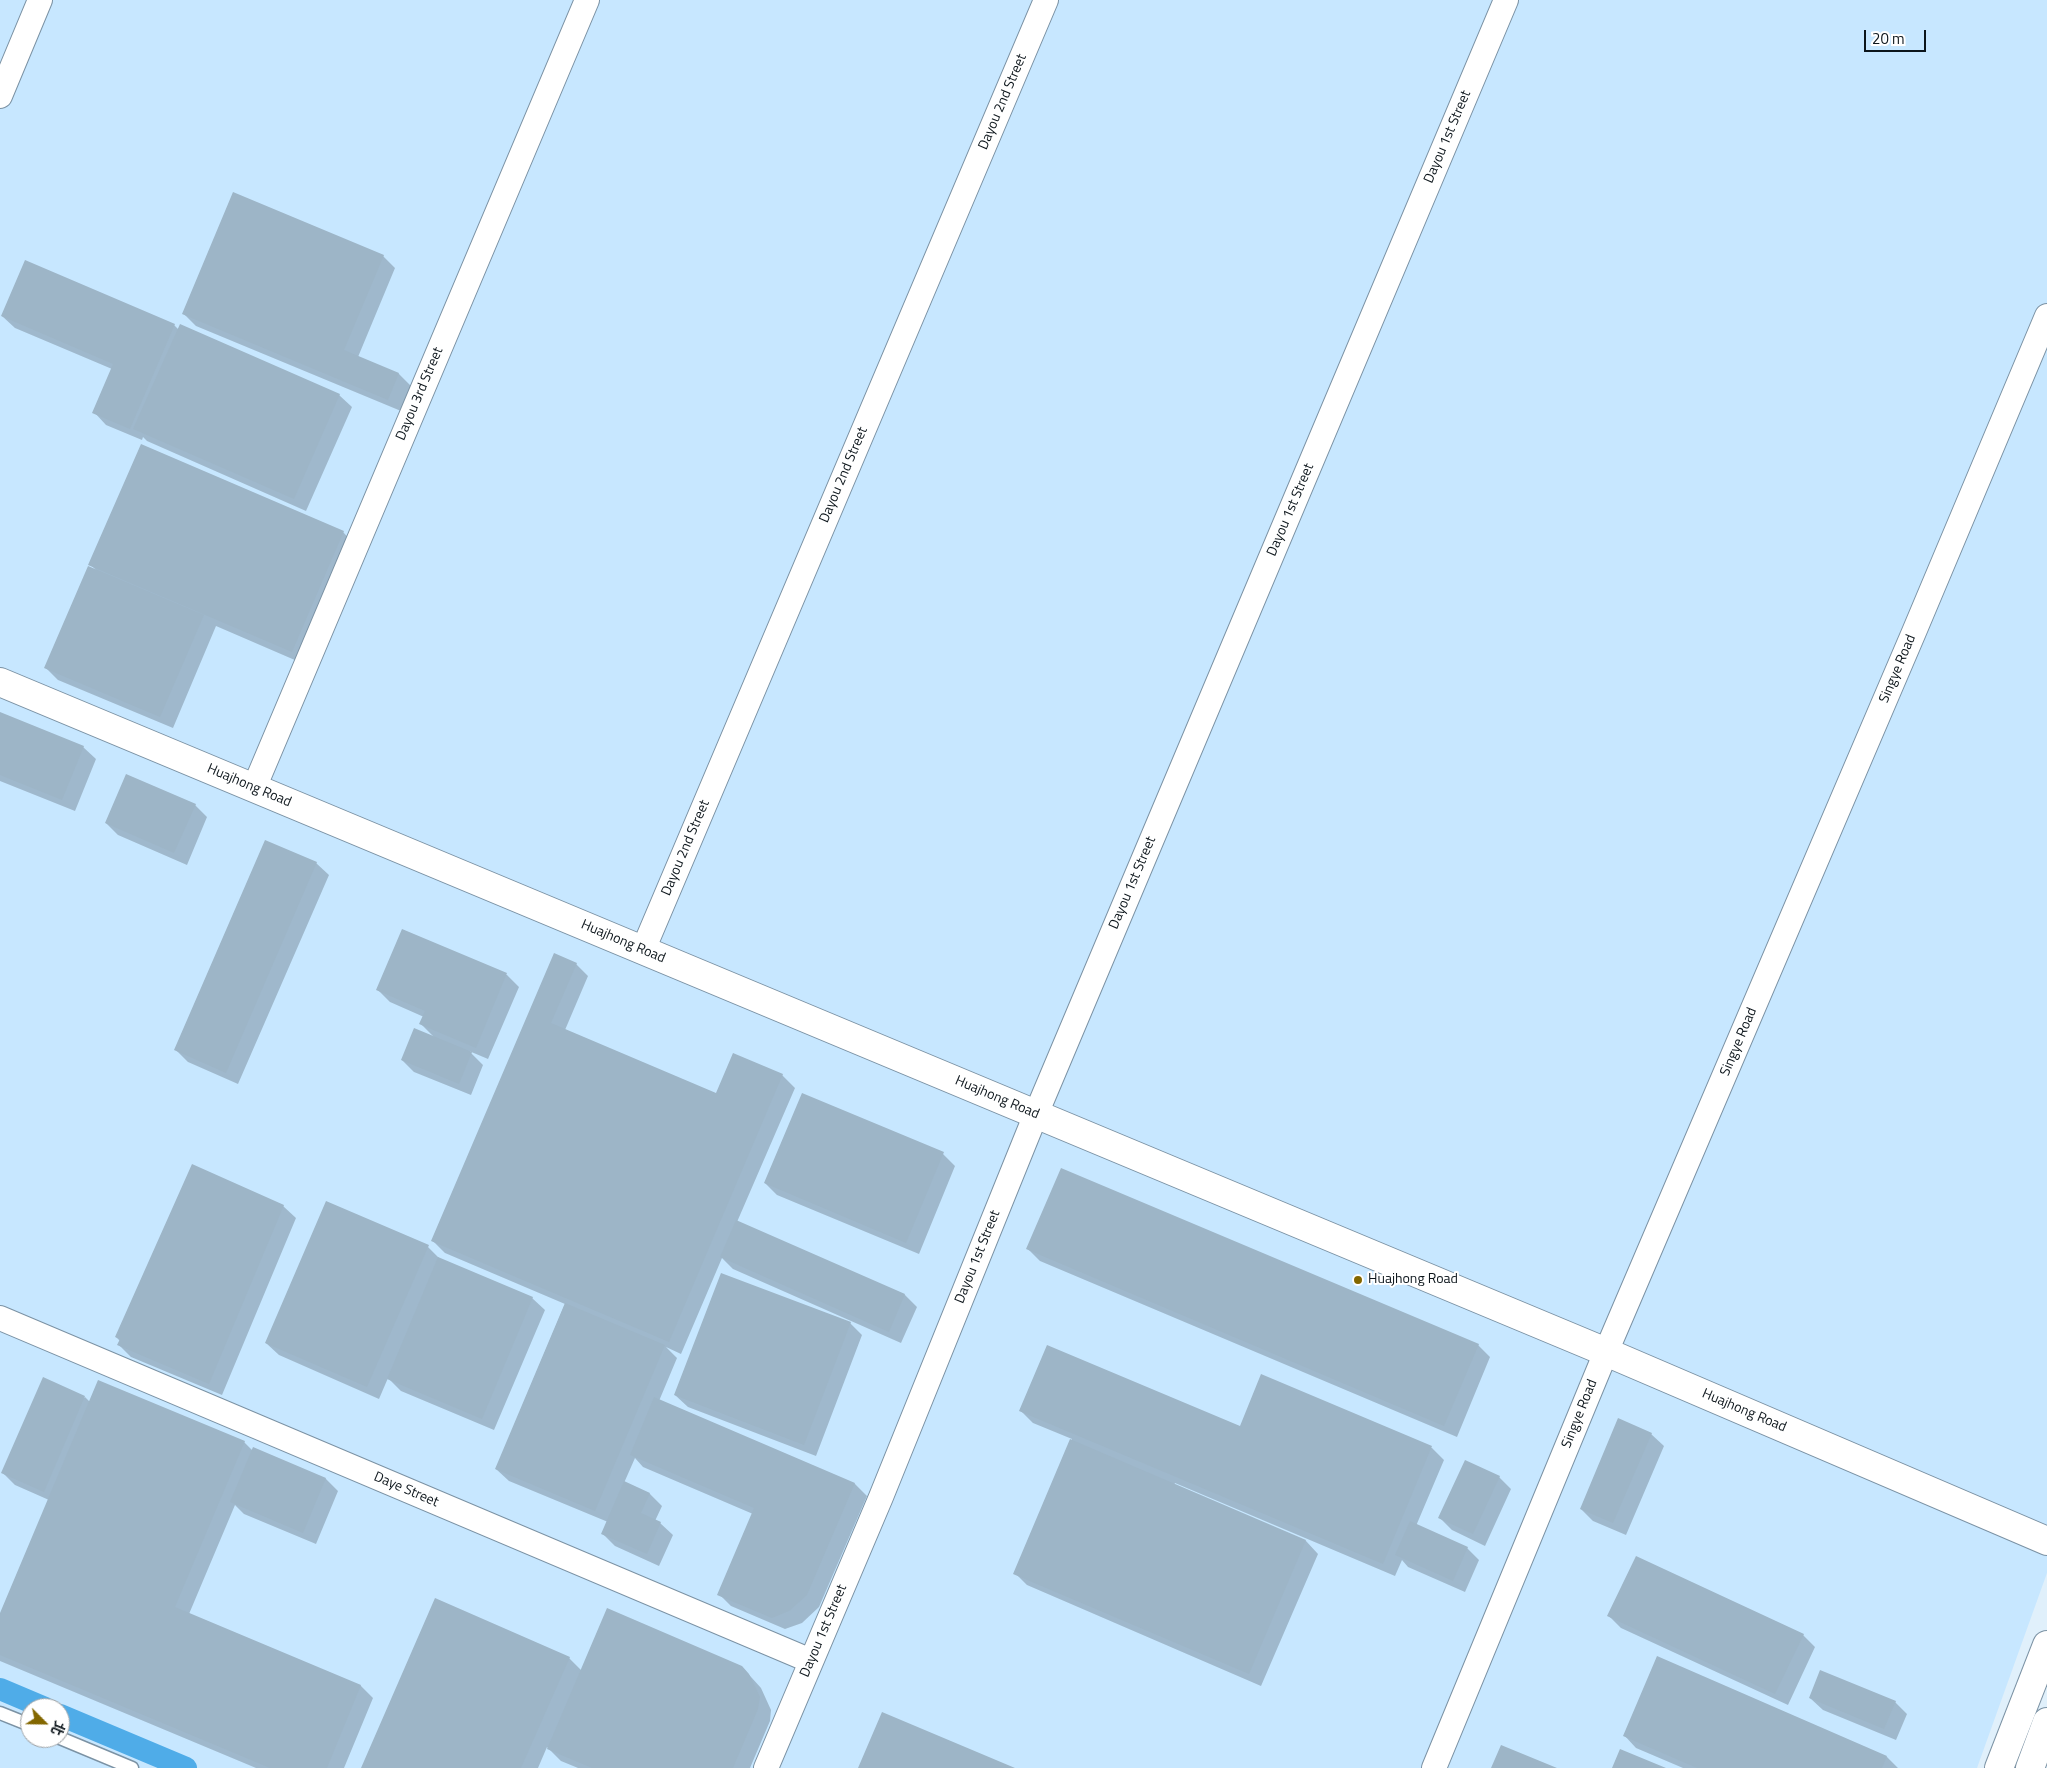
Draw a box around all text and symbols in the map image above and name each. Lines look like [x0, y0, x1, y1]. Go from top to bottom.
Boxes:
scale bar [1867, 20, 1930, 52]
text: 20 m [1872, 27, 1905, 50]
street label: Dayou 2nd Street [975, 52, 1031, 152]
street label: Dayou 1st Street [1421, 88, 1475, 186]
street label: Dayou 3rd Street [393, 345, 447, 443]
street label: Dayou 2nd Street [816, 425, 872, 525]
street label: Dayou 1st Street [1264, 461, 1318, 559]
street label: Singye Road [1876, 632, 1920, 706]
street label: Huajhong Road [204, 761, 294, 811]
street label: Dayou 2nd Street [658, 798, 714, 898]
street label: Dayou 1st Street [1106, 834, 1160, 932]
street label: Huajhong Road [578, 917, 668, 967]
street label: Singye Road [1717, 1005, 1761, 1079]
street label: Huajhong Road [952, 1073, 1042, 1123]
street label: Dayou 1st Street [952, 1208, 1004, 1306]
place label: Huajhong Road [1368, 1272, 1458, 1288]
marker: Huajhong Road [1352, 1274, 1364, 1286]
street label: Singye Road [1559, 1377, 1601, 1451]
street label: Huajhong Road [1699, 1386, 1789, 1436]
street label: Daye Street [371, 1469, 441, 1511]
street label: Dayou 1st Street [797, 1582, 851, 1680]
north arrow [20, 1698, 70, 1748]
text: 北 [46, 1718, 71, 1739]

